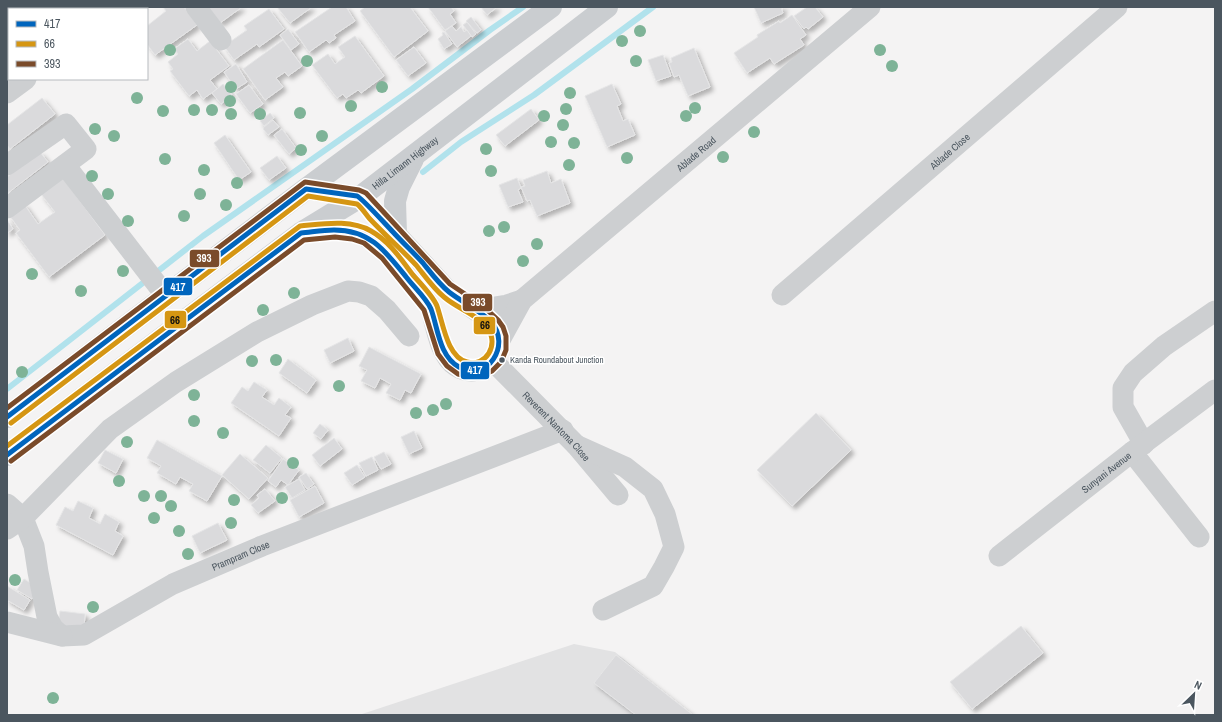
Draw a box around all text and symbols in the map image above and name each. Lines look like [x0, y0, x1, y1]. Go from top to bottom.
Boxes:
legend [8, 8, 148, 80]
text: 417 [44, 16, 61, 32]
text: 66 [44, 36, 55, 52]
text: 393 [44, 56, 60, 72]
street label: Ablade Close [926, 130, 973, 172]
street label: Hilla Limann Highway [369, 132, 441, 192]
street label: Ablade Road [673, 133, 718, 174]
line badge: 393 [189, 249, 220, 268]
text: 393 [196, 251, 212, 265]
line badge: 417 [163, 277, 193, 296]
text: 417 [170, 280, 186, 294]
line badge: 393 [462, 293, 493, 312]
text: 393 [470, 295, 486, 309]
line badge: 66 [164, 310, 187, 329]
text: 66 [170, 313, 180, 327]
line badge: 66 [473, 316, 496, 335]
text: 66 [480, 318, 490, 332]
place label: Kanda Roundabout Junction [510, 354, 604, 366]
marker: Kanda Roundabout Junction [497, 355, 507, 365]
line badge: 417 [460, 361, 490, 380]
text: 417 [467, 363, 483, 377]
street label: Reverent Nantoma Close [520, 388, 593, 464]
street label: Sunyani Avenue [1079, 448, 1134, 496]
street label: Prampram Close [210, 537, 272, 573]
north arrow [1174, 674, 1214, 714]
text: N [1192, 677, 1204, 693]

